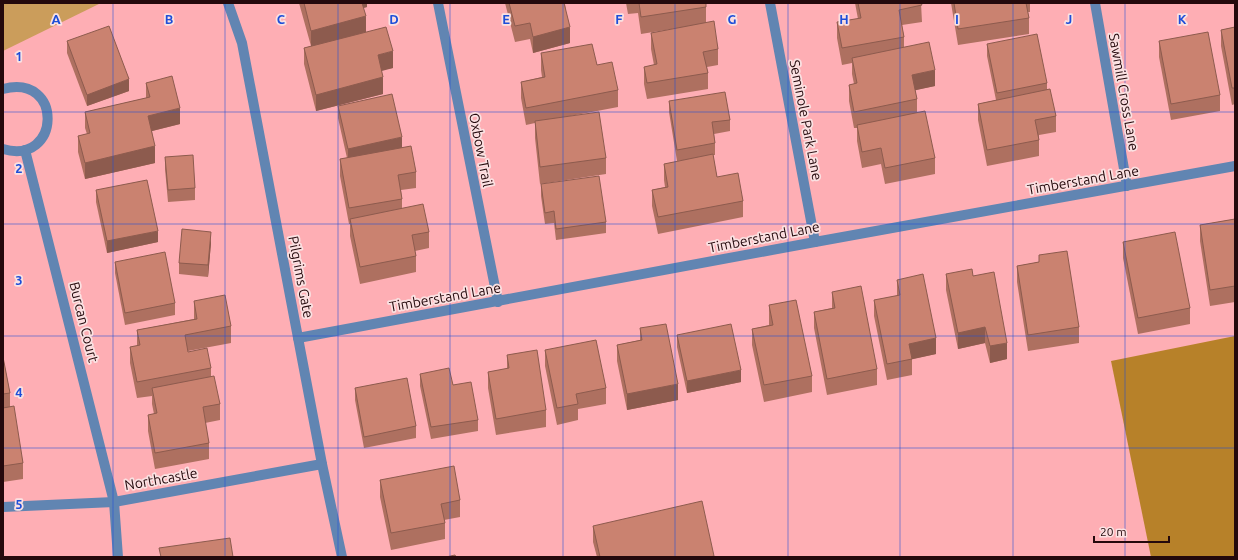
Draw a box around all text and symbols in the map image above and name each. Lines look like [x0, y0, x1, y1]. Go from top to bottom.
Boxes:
text: A [51, 12, 61, 26]
text: B [165, 12, 174, 26]
text: C [277, 12, 286, 26]
text: D [389, 12, 399, 26]
text: E [502, 12, 510, 26]
text: F [615, 12, 623, 26]
text: G [728, 12, 737, 26]
text: H [839, 12, 849, 26]
text: I [955, 12, 959, 26]
text: J [1066, 12, 1072, 26]
text: K [1178, 12, 1187, 26]
street label: Sawmill Cross Lane [1106, 32, 1142, 152]
text: 1 [15, 49, 23, 63]
street label: Seminole Park Lane [786, 58, 826, 182]
street label: Oxbow Trail [466, 112, 496, 189]
text: 2 [15, 161, 23, 175]
street label: Timberstand Lane [1026, 162, 1140, 198]
street label: Timberstand Lane [707, 218, 821, 256]
street label: Pilgrims Gate [285, 235, 317, 319]
text: 3 [15, 273, 23, 287]
street label: Timberstand Lane [388, 279, 502, 315]
street label: Burcan Court [66, 280, 102, 364]
text: 4 [15, 385, 23, 399]
street label: Northcastle [123, 465, 199, 493]
text: 5 [15, 497, 23, 511]
scale bar [1094, 518, 1169, 544]
text: 20 m [1100, 525, 1127, 538]

